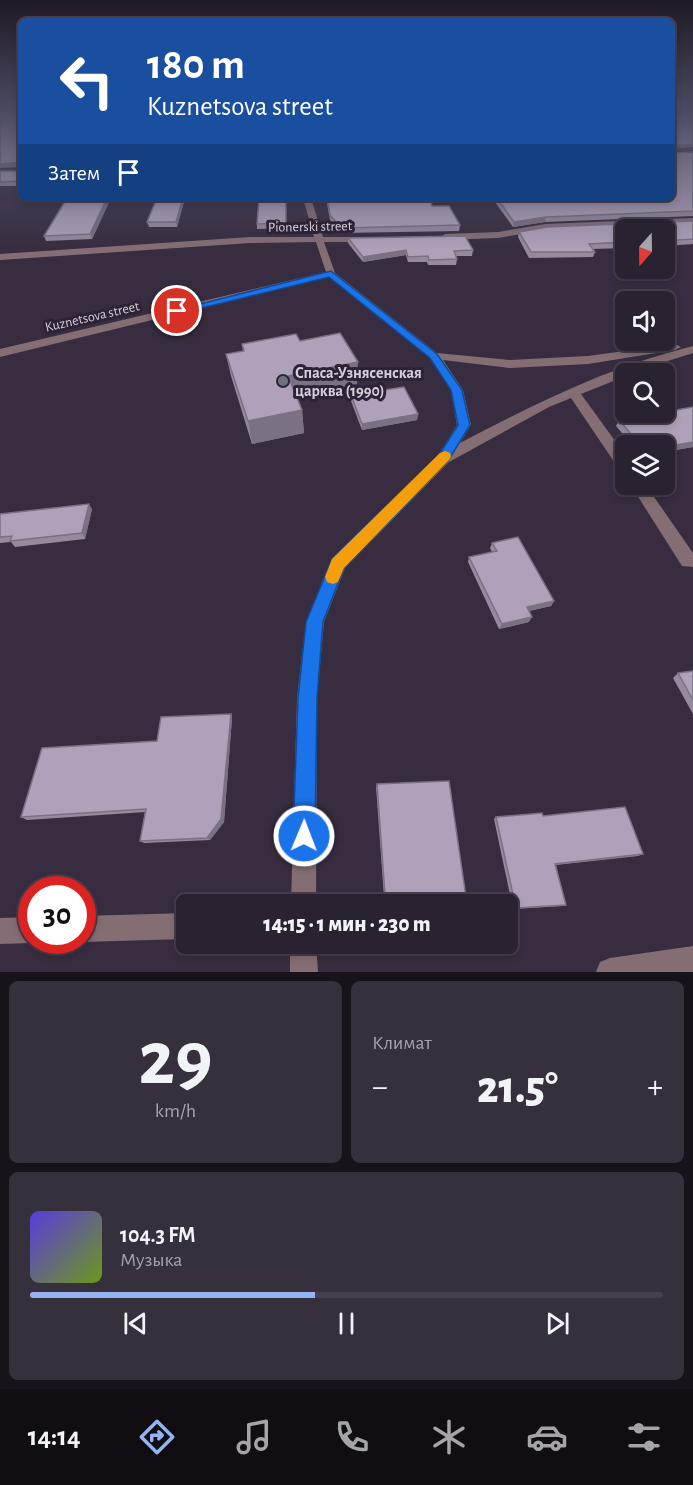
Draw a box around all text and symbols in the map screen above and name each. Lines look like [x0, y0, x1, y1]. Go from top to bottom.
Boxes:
icon: left [48, 42, 126, 120]
text: 180 m [147, 44, 245, 86]
text: Kuznetsova street [147, 93, 333, 120]
icon: arrive [112, 156, 145, 189]
text: Затем [48, 162, 100, 184]
street label: Pionerski street [268, 219, 353, 235]
north arrow [615, 219, 675, 279]
map controls [615, 219, 675, 495]
pin [151, 285, 202, 336]
button: sound [615, 291, 675, 351]
icon: arrive [160, 294, 193, 327]
street label: Kuznetsova street [44, 299, 141, 335]
button: search [615, 363, 675, 423]
place label: Спаса-Узнясенская царква (1990) [295, 365, 422, 399]
marker: Спаса-Узнясенская царква (1990) [276, 374, 290, 388]
button: layers [615, 435, 675, 495]
position arrow [272, 804, 336, 868]
speed limit sign: 30 [18, 876, 96, 954]
text: 14:15 · 1 мин · 230 m [263, 913, 431, 935]
text: 29 [138, 1021, 213, 1099]
text: Климат [372, 1033, 432, 1053]
text: 21.5° [477, 1066, 558, 1111]
text: − [372, 1071, 388, 1104]
text: + [647, 1071, 663, 1104]
text: km/h [155, 1101, 196, 1121]
text: 104.3 FM [120, 1224, 196, 1246]
text: Музыка [120, 1250, 182, 1270]
icon: previous [119, 1307, 152, 1340]
icon: pause [330, 1307, 363, 1340]
icon: next [541, 1307, 574, 1340]
icon: directions [136, 1416, 178, 1458]
icon: music [233, 1416, 275, 1458]
icon: phone [331, 1416, 373, 1458]
icon: climate [428, 1416, 470, 1458]
icon: car [526, 1416, 568, 1458]
icon: filters [623, 1416, 665, 1458]
text: 14:14 [28, 1423, 81, 1450]

